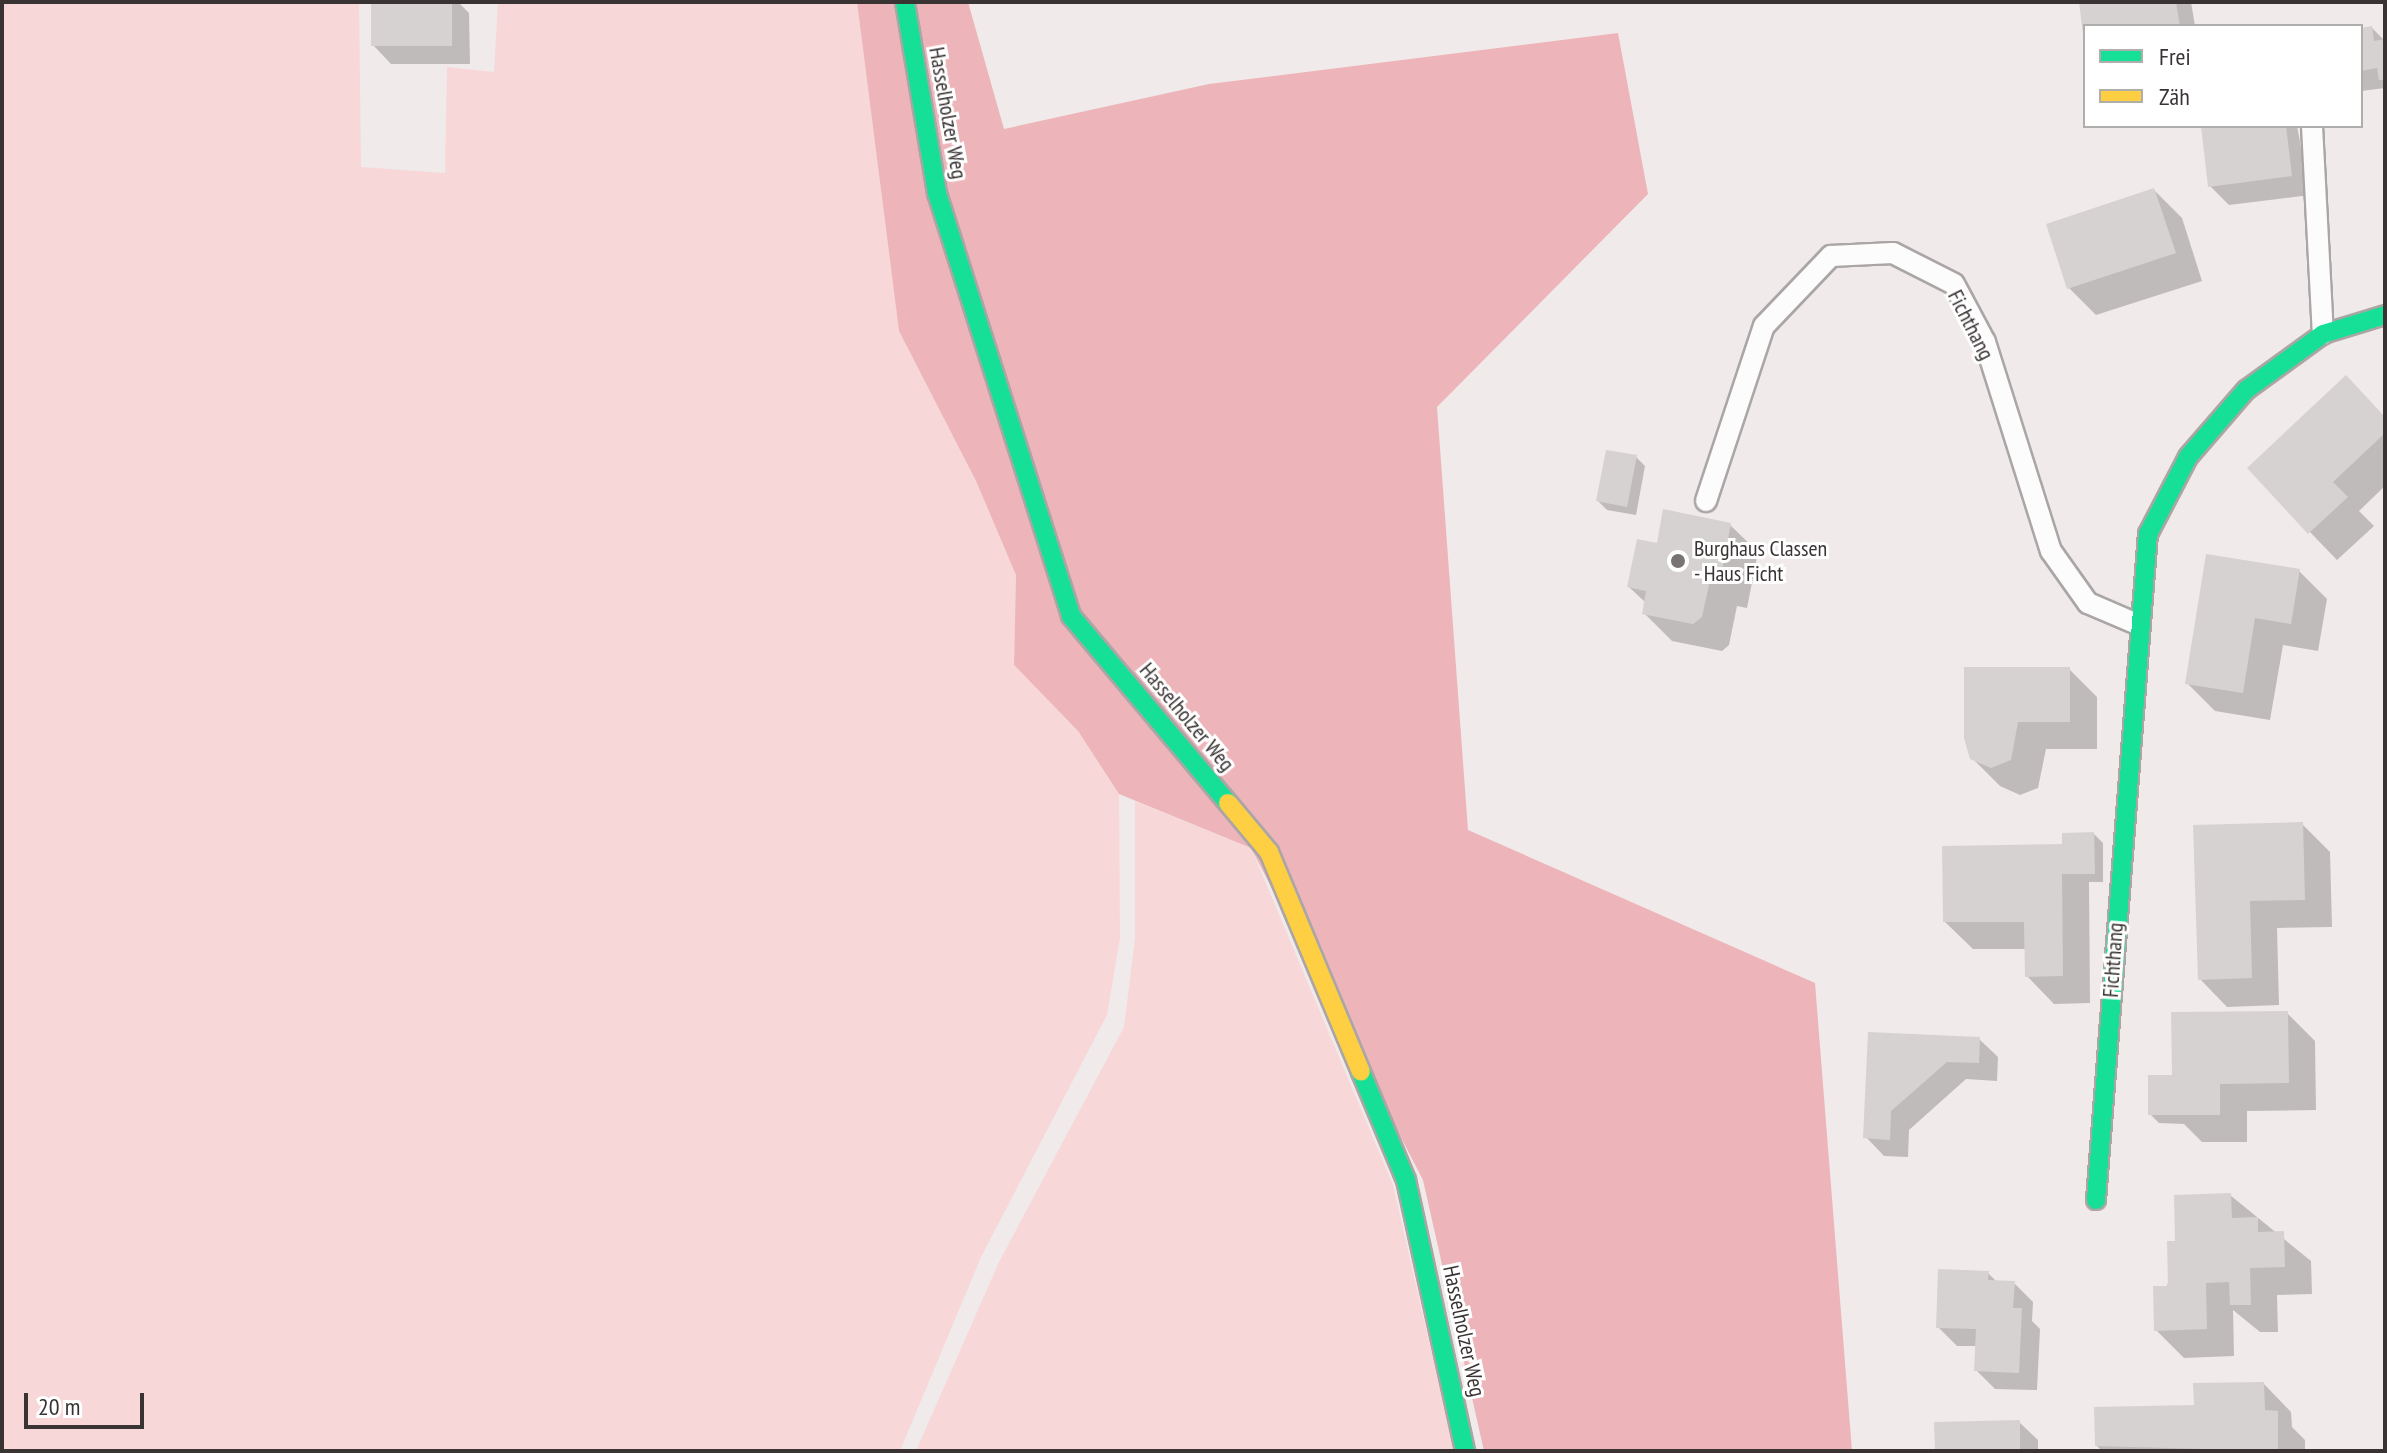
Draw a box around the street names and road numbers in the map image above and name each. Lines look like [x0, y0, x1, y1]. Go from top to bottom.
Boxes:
street label: Hasselholzer Weg [923, 45, 973, 181]
street label: Fichthang [1942, 286, 2000, 364]
street label: Hasselholzer Weg [1134, 657, 1240, 777]
street label: Fichthang [2097, 922, 2129, 998]
street label: Hasselholzer Weg [1437, 1263, 1491, 1399]

